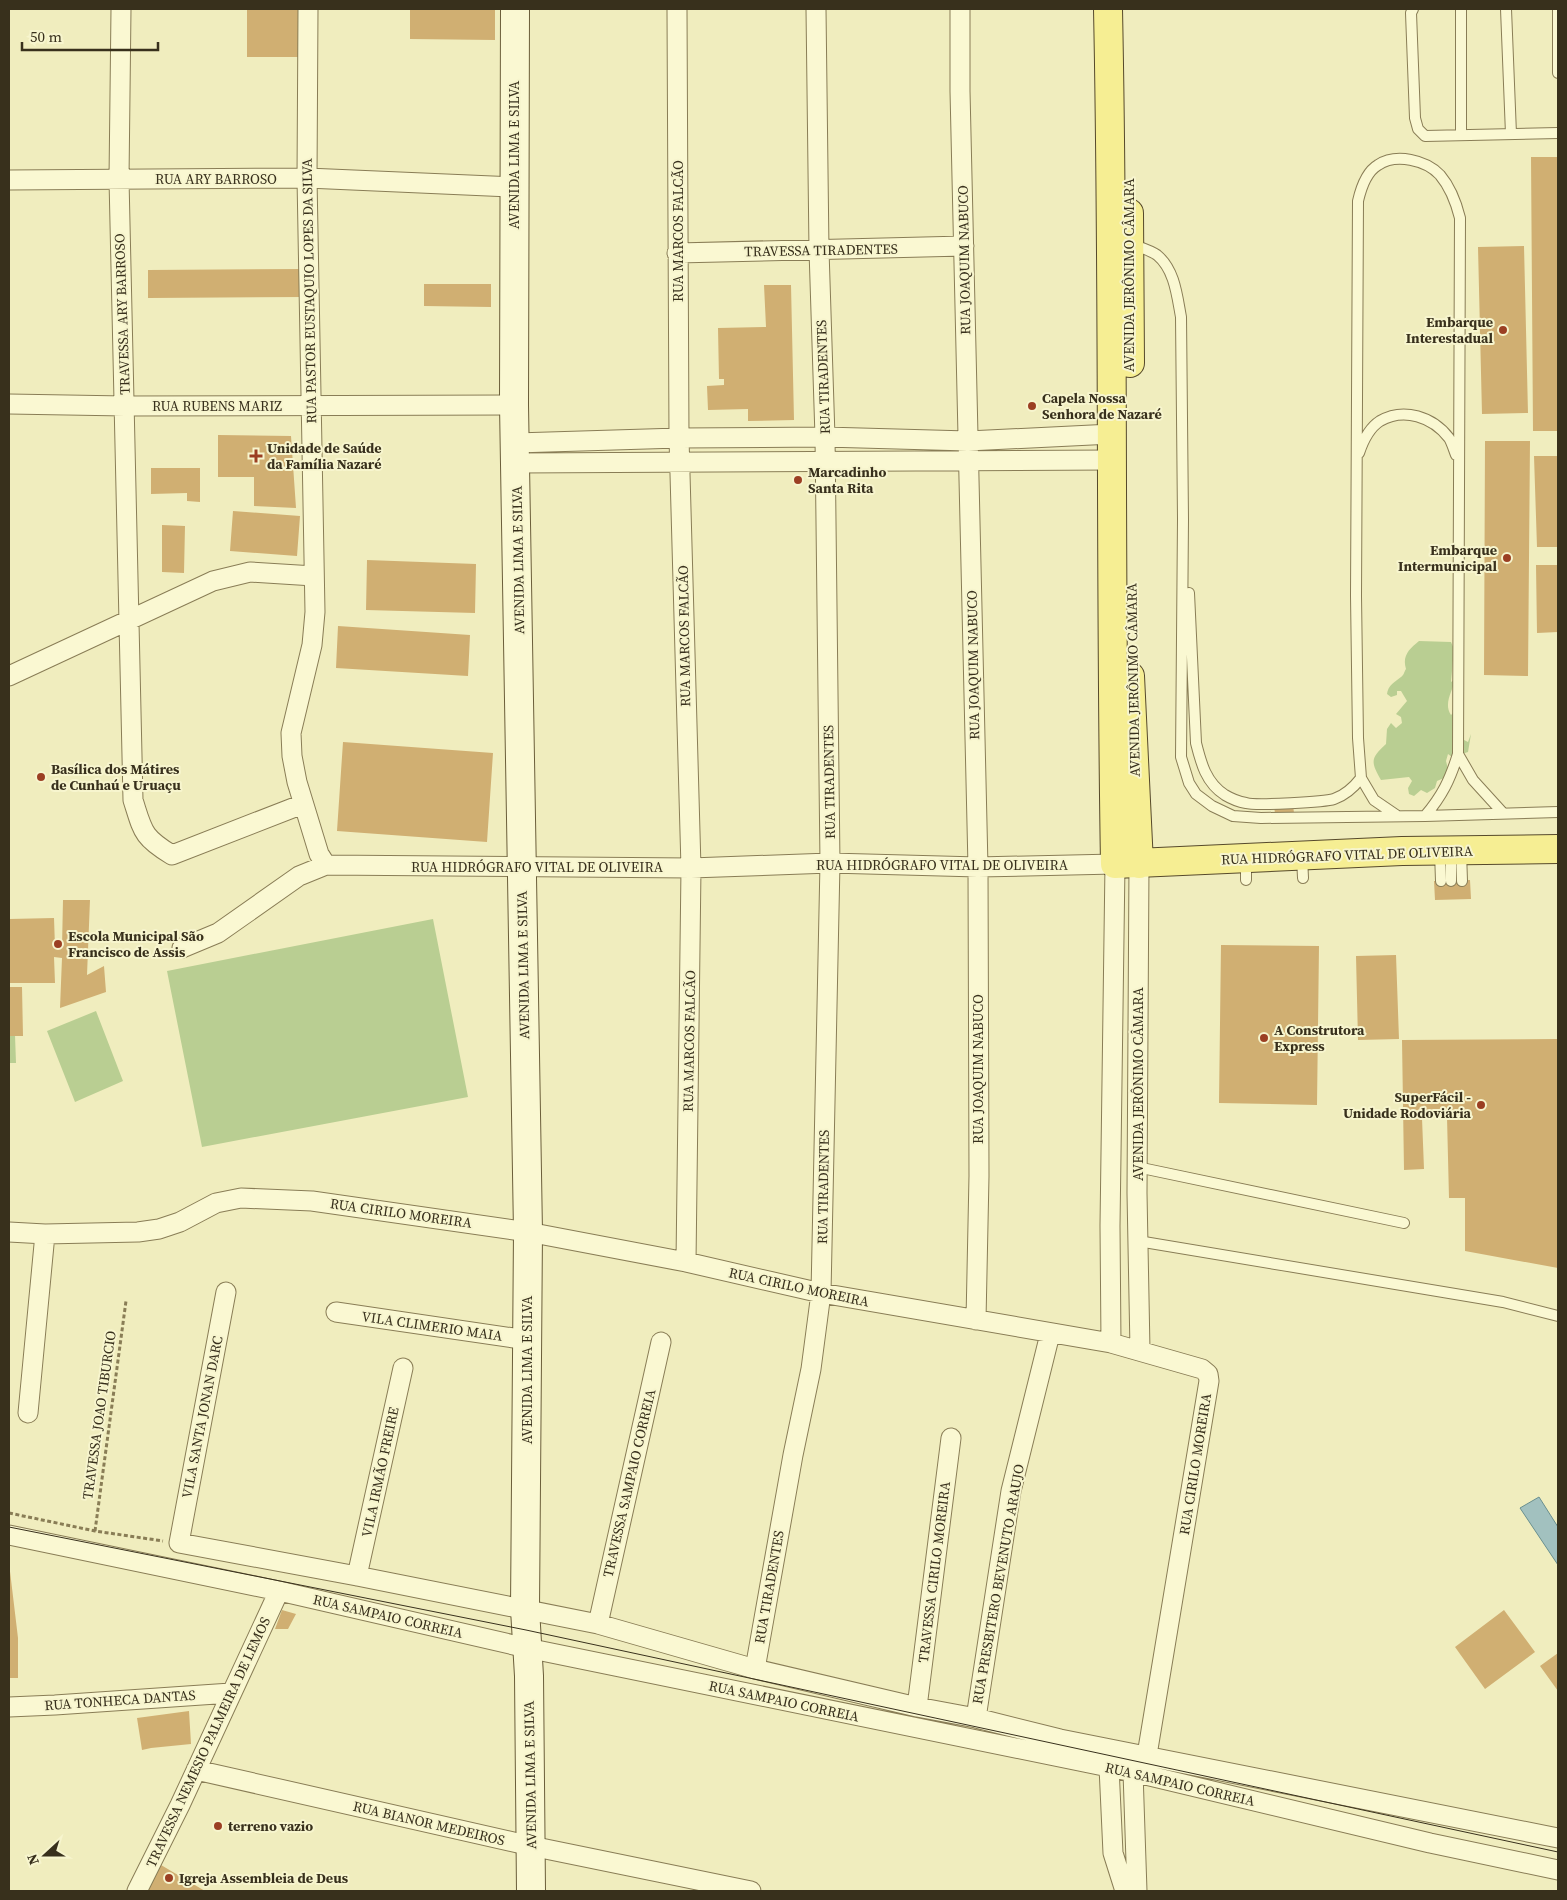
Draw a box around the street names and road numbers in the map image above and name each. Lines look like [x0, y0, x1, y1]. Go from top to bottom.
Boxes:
street label: AVENIDA LIMA E SILVA [504, 80, 524, 229]
street label: RUA PASTOR EUSTAQUIO LOPES DA SILVA [297, 157, 321, 424]
street label: RUA MARCOS FALCÃO [668, 160, 688, 302]
street label: RUA ARY BARROSO [155, 169, 277, 189]
street label: AVENIDA JERÔNIMO CÂMARA [1119, 177, 1139, 372]
street label: RUA JOAQUIM NABUCO [953, 185, 975, 335]
street label: TRAVESSA ARY BARROSO [109, 233, 135, 395]
street label: TRAVESSA TIRADENTES [744, 239, 898, 261]
street label: RUA TIRADENTES [811, 319, 835, 435]
street label: RUA RUBENS MARIZ [152, 396, 282, 416]
street label: AVENIDA LIMA E SILVA [507, 485, 529, 634]
street label: RUA MARCOS FALCÃO [673, 565, 695, 707]
street label: AVENIDA JERÔNIMO CÂMARA [1121, 582, 1145, 777]
street label: RUA JOAQUIM NABUCO [962, 590, 984, 740]
street label: RUA TIRADENTES [818, 725, 840, 839]
street label: RUA HIDRÓGRAFO VITAL DE OLIVEIRA [1221, 841, 1474, 869]
street label: RUA HIDRÓGRAFO VITAL DE OLIVEIRA [816, 855, 1069, 875]
street label: RUA HIDRÓGRAFO VITAL DE OLIVEIRA [411, 857, 664, 877]
street label: AVENIDA LIMA E SILVA [512, 890, 534, 1039]
street label: RUA MARCOS FALCÃO [678, 970, 700, 1112]
street label: AVENIDA JERÔNIMO CÂMARA [1128, 986, 1148, 1181]
street label: RUA JOAQUIM NABUCO [968, 994, 988, 1144]
street label: RUA TIRADENTES [812, 1130, 834, 1244]
street label: RUA CIRILO MOREIRA [329, 1193, 474, 1233]
street label: RUA CIRILO MOREIRA [727, 1262, 872, 1312]
street label: AVENIDA LIMA E SILVA [517, 1295, 537, 1444]
street label: VILA CLIMERIO MAIA [360, 1306, 504, 1346]
street label: TRAVESSA JOAO TIBURCIO [77, 1329, 121, 1501]
street label: VILA SANTA JONAN DARC [176, 1334, 228, 1500]
street label: TRAVESSA SAMPAIO CORREIA [598, 1386, 661, 1579]
street label: RUA CIRILO MOREIRA [1174, 1391, 1216, 1536]
street label: VILA IRMÃO FREIRE [356, 1405, 404, 1539]
street label: RUA PRESBITERO BEVENUTO ARAUJO [967, 1462, 1029, 1706]
street label: TRAVESSA CIRILO MOREIRA [913, 1480, 955, 1664]
street label: RUA TIRADENTES [749, 1529, 789, 1645]
street label: RUA SAMPAIO CORREIA [311, 1589, 466, 1643]
street label: TRAVESSA NEMESIO PALMEIRA DE LEMOS [141, 1613, 275, 1871]
street label: RUA SAMPAIO CORREIA [707, 1675, 862, 1727]
street label: RUA TONHECA DANTAS [44, 1685, 196, 1715]
street label: AVENIDA LIMA E SILVA [519, 1700, 541, 1849]
street label: RUA SAMPAIO CORREIA [1103, 1757, 1258, 1811]
street label: RUA BIANOR MEDEIROS [351, 1796, 507, 1850]

